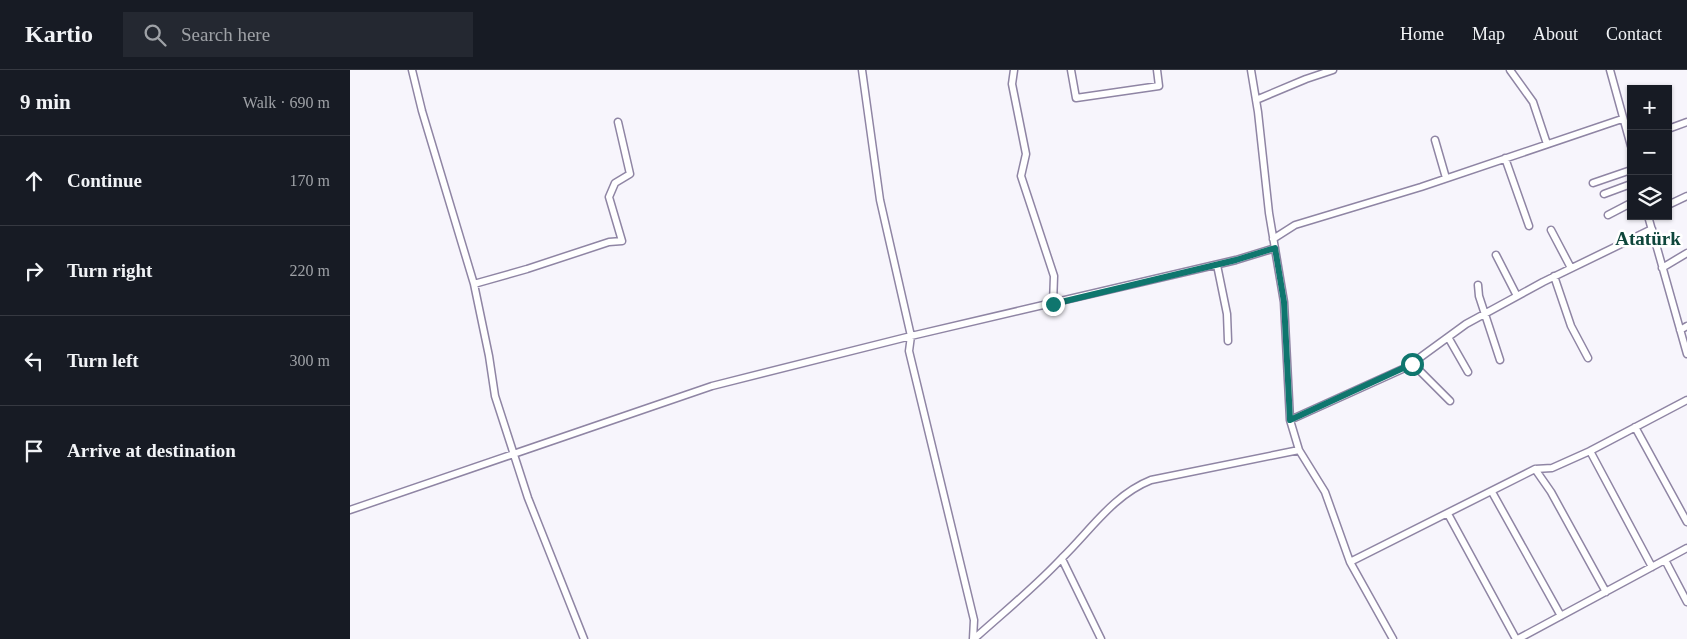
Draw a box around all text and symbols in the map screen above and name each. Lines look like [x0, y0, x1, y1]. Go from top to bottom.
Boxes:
search box [123, 12, 473, 57]
text: Kartio [25, 21, 93, 47]
icon: search [141, 21, 169, 49]
text: Search here [181, 24, 270, 45]
text: Home [1400, 24, 1444, 44]
text: Map [1472, 24, 1505, 44]
text: About [1533, 24, 1578, 44]
text: Contact [1606, 24, 1662, 44]
map controls [1627, 85, 1672, 220]
button: + [1627, 85, 1672, 130]
text: 9 min [20, 90, 71, 114]
text: Walk · 690 m [243, 94, 330, 111]
button: − [1627, 130, 1672, 175]
icon: ahead [20, 167, 48, 195]
text: Continue [67, 170, 142, 191]
text: 170 m [290, 172, 330, 189]
button: layers [1627, 175, 1672, 220]
district label: Atatürk [1615, 228, 1681, 249]
icon: right [20, 257, 48, 285]
text: Turn right [67, 260, 152, 281]
text: 220 m [290, 262, 330, 279]
route end [1042, 293, 1065, 316]
icon: left [20, 347, 48, 375]
text: Turn left [67, 350, 139, 371]
text: 300 m [290, 352, 330, 369]
route start [1401, 353, 1424, 376]
icon: arrive [20, 437, 48, 465]
text: Arrive at destination [67, 440, 236, 461]

